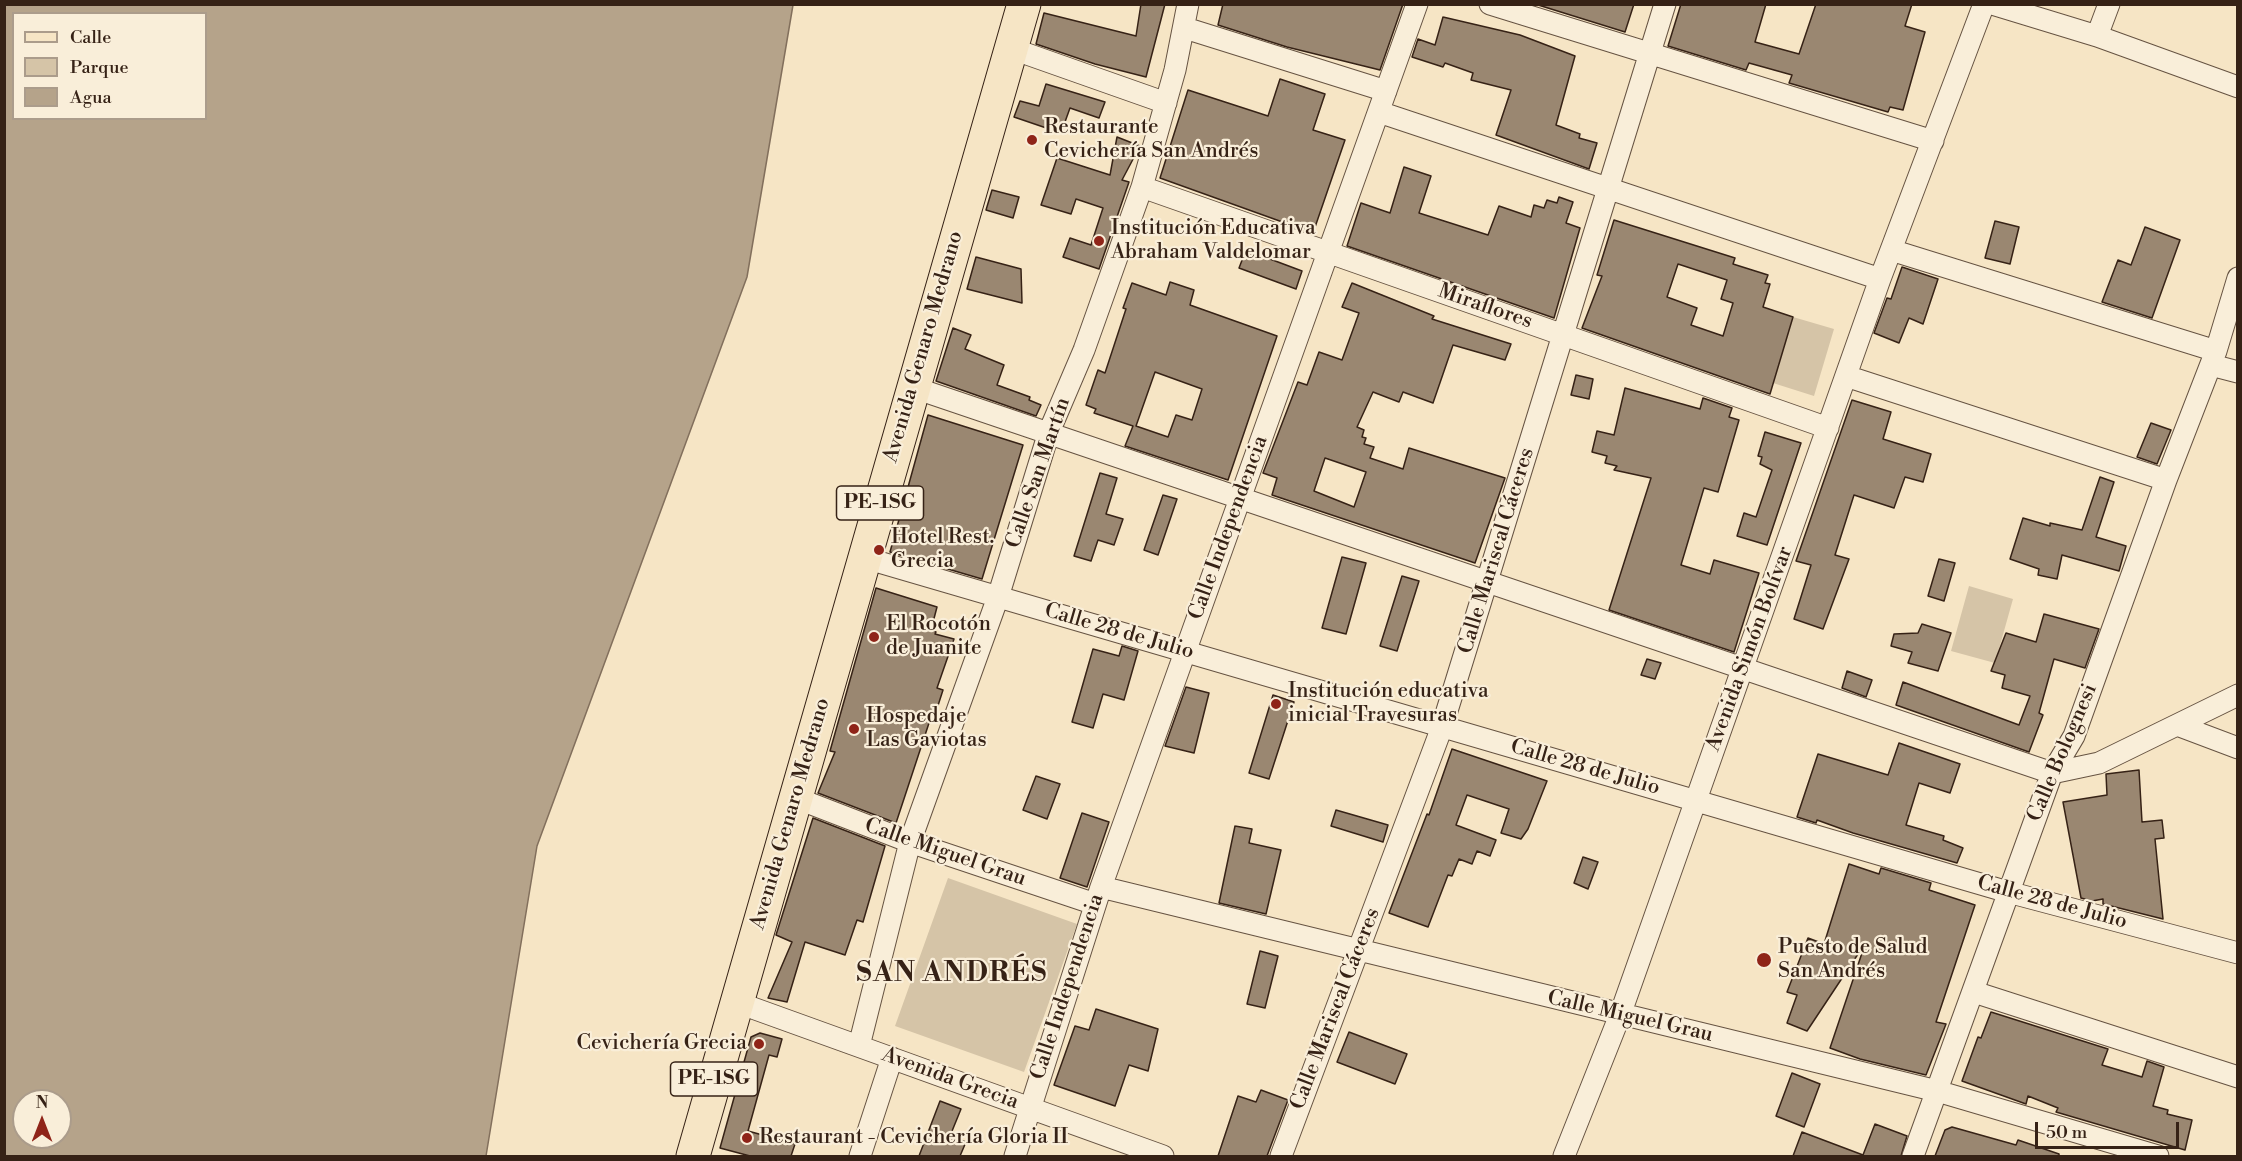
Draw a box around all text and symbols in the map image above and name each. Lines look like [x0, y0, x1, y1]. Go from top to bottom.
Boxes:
legend [12, 12, 207, 120]
text: Calle [70, 26, 111, 49]
text: Parque [70, 56, 129, 79]
text: Agua [70, 86, 112, 109]
place label: Restaurante Cevichería San Andrés [1044, 115, 1258, 165]
marker: Restaurante Cevichería San Andrés [1025, 133, 1039, 147]
place label: Institución Educativa Abraham Valdelomar [1111, 216, 1316, 266]
street label: Avenida Genaro Medrano [879, 228, 969, 466]
marker: Institución Educativa Abraham Valdelomar [1092, 234, 1106, 248]
street label: Miraflores [1434, 279, 1536, 335]
street label: Calle San Martín [1001, 394, 1077, 552]
street label: Calle Independencia [1184, 433, 1274, 623]
street label: Calle Mariscal Cáceres [1454, 445, 1540, 657]
road number: PE-1SG [836, 486, 924, 520]
place label: Hotel Rest. Grecia [891, 525, 994, 575]
marker: Hotel Rest. Grecia [872, 543, 886, 557]
street label: Avenida Simón Bolívar [1701, 543, 1799, 755]
street label: Calle 28 de Julio [1041, 599, 1197, 665]
place label: El Rocotón de Juanite [886, 612, 991, 662]
marker: El Rocotón de Juanite [867, 630, 881, 644]
place label: Institución educativa inicial Travesuras [1288, 679, 1489, 729]
street label: Calle Bolognesi [2023, 680, 2103, 826]
street label: Avenida Genaro Medrano [746, 695, 836, 933]
marker: Institución educativa inicial Travesuras [1269, 697, 1283, 711]
place label: Hospedaje Las Gaviotas [866, 704, 987, 754]
marker: Hospedaje Las Gaviotas [847, 722, 861, 736]
street label: Calle 28 de Julio [1507, 735, 1663, 801]
street label: Calle Miguel Grau [861, 814, 1029, 892]
street label: Calle 28 de Julio [1974, 871, 2130, 935]
street label: Calle Independencia [1026, 891, 1110, 1083]
street label: Calle Mariscal Cáceres [1286, 905, 1386, 1113]
place label: Puesto de Salud San Andrés [1778, 935, 1927, 985]
marker: Puesto de Salud San Andrés [1755, 951, 1773, 969]
district label: SAN ANDRÉS [856, 959, 1048, 991]
street label: Calle Miguel Grau [1545, 986, 1715, 1048]
place label: Cevichería Grecia [577, 1031, 747, 1057]
marker: Cevichería Grecia [752, 1037, 766, 1051]
street label: Avenida Grecia [878, 1043, 1022, 1115]
road number: PE-1SG [670, 1062, 758, 1096]
north arrow [12, 1089, 72, 1149]
text: N [36, 1093, 48, 1113]
scale bar [2038, 1110, 2182, 1148]
text: 50 m [2046, 1121, 2087, 1144]
place label: Restaurant - Cevichería Gloria II [759, 1125, 1068, 1151]
marker: Restaurant - Cevichería Gloria II [740, 1131, 754, 1145]

